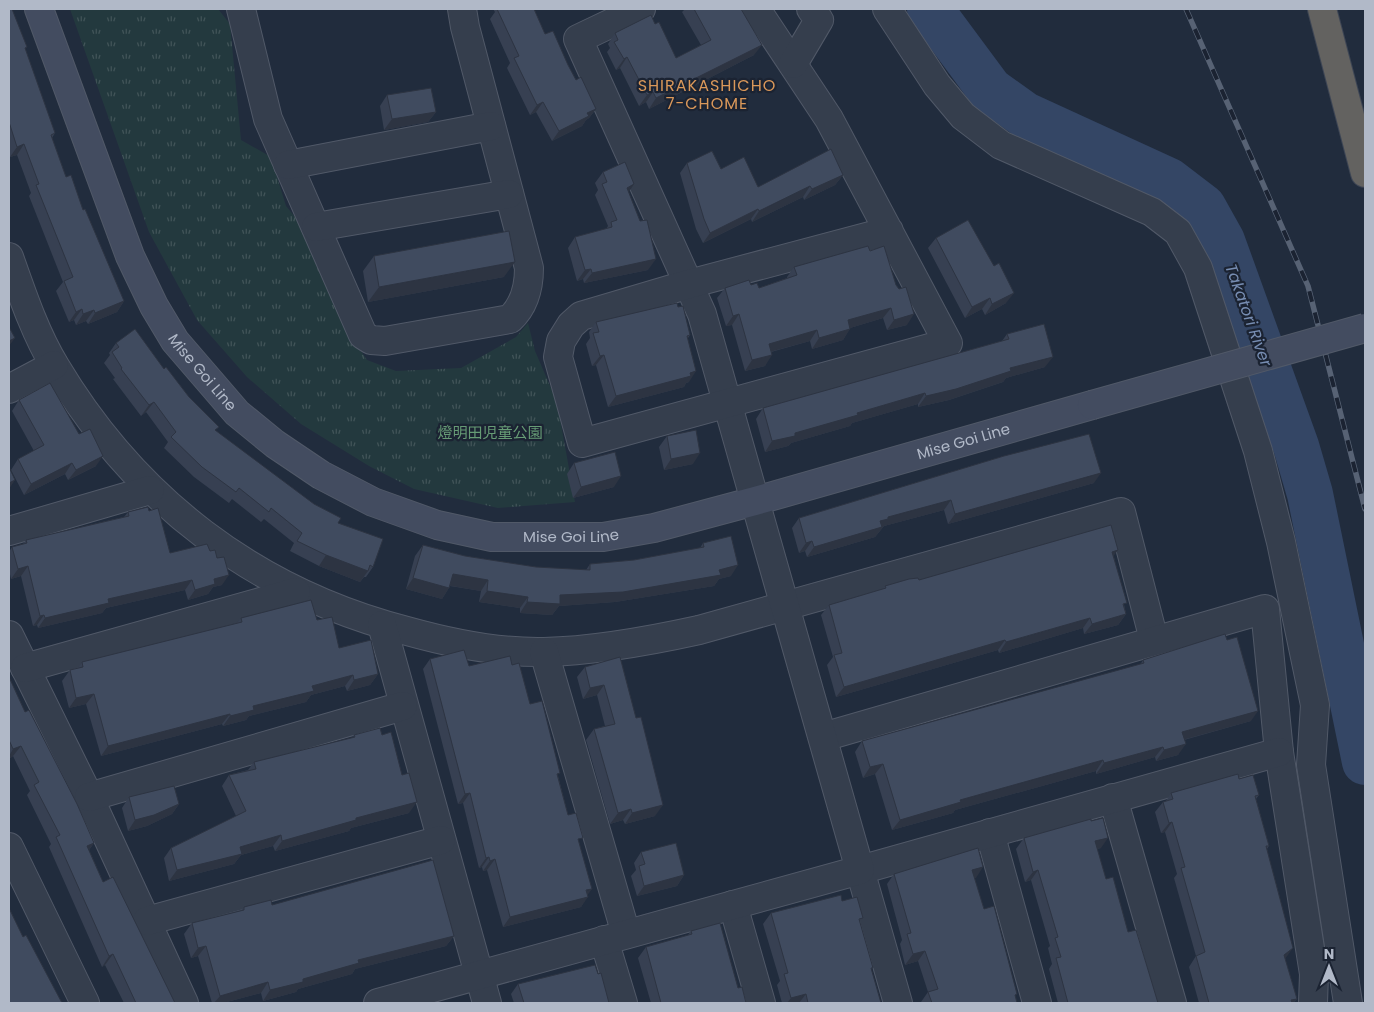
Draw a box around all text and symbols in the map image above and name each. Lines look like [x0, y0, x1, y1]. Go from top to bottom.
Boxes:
district label: SHIRAKASHICHO 7-CHOME [638, 74, 776, 115]
water label: Takatori River [1219, 261, 1278, 371]
street label: Mise Goi Line [163, 330, 242, 415]
street label: Mise Goi Line [914, 418, 1012, 464]
park label: 燈明田児童公園 [437, 422, 543, 443]
street label: Mise Goi Line [523, 523, 621, 547]
north arrow [1304, 942, 1354, 992]
text: N [1324, 944, 1334, 964]

